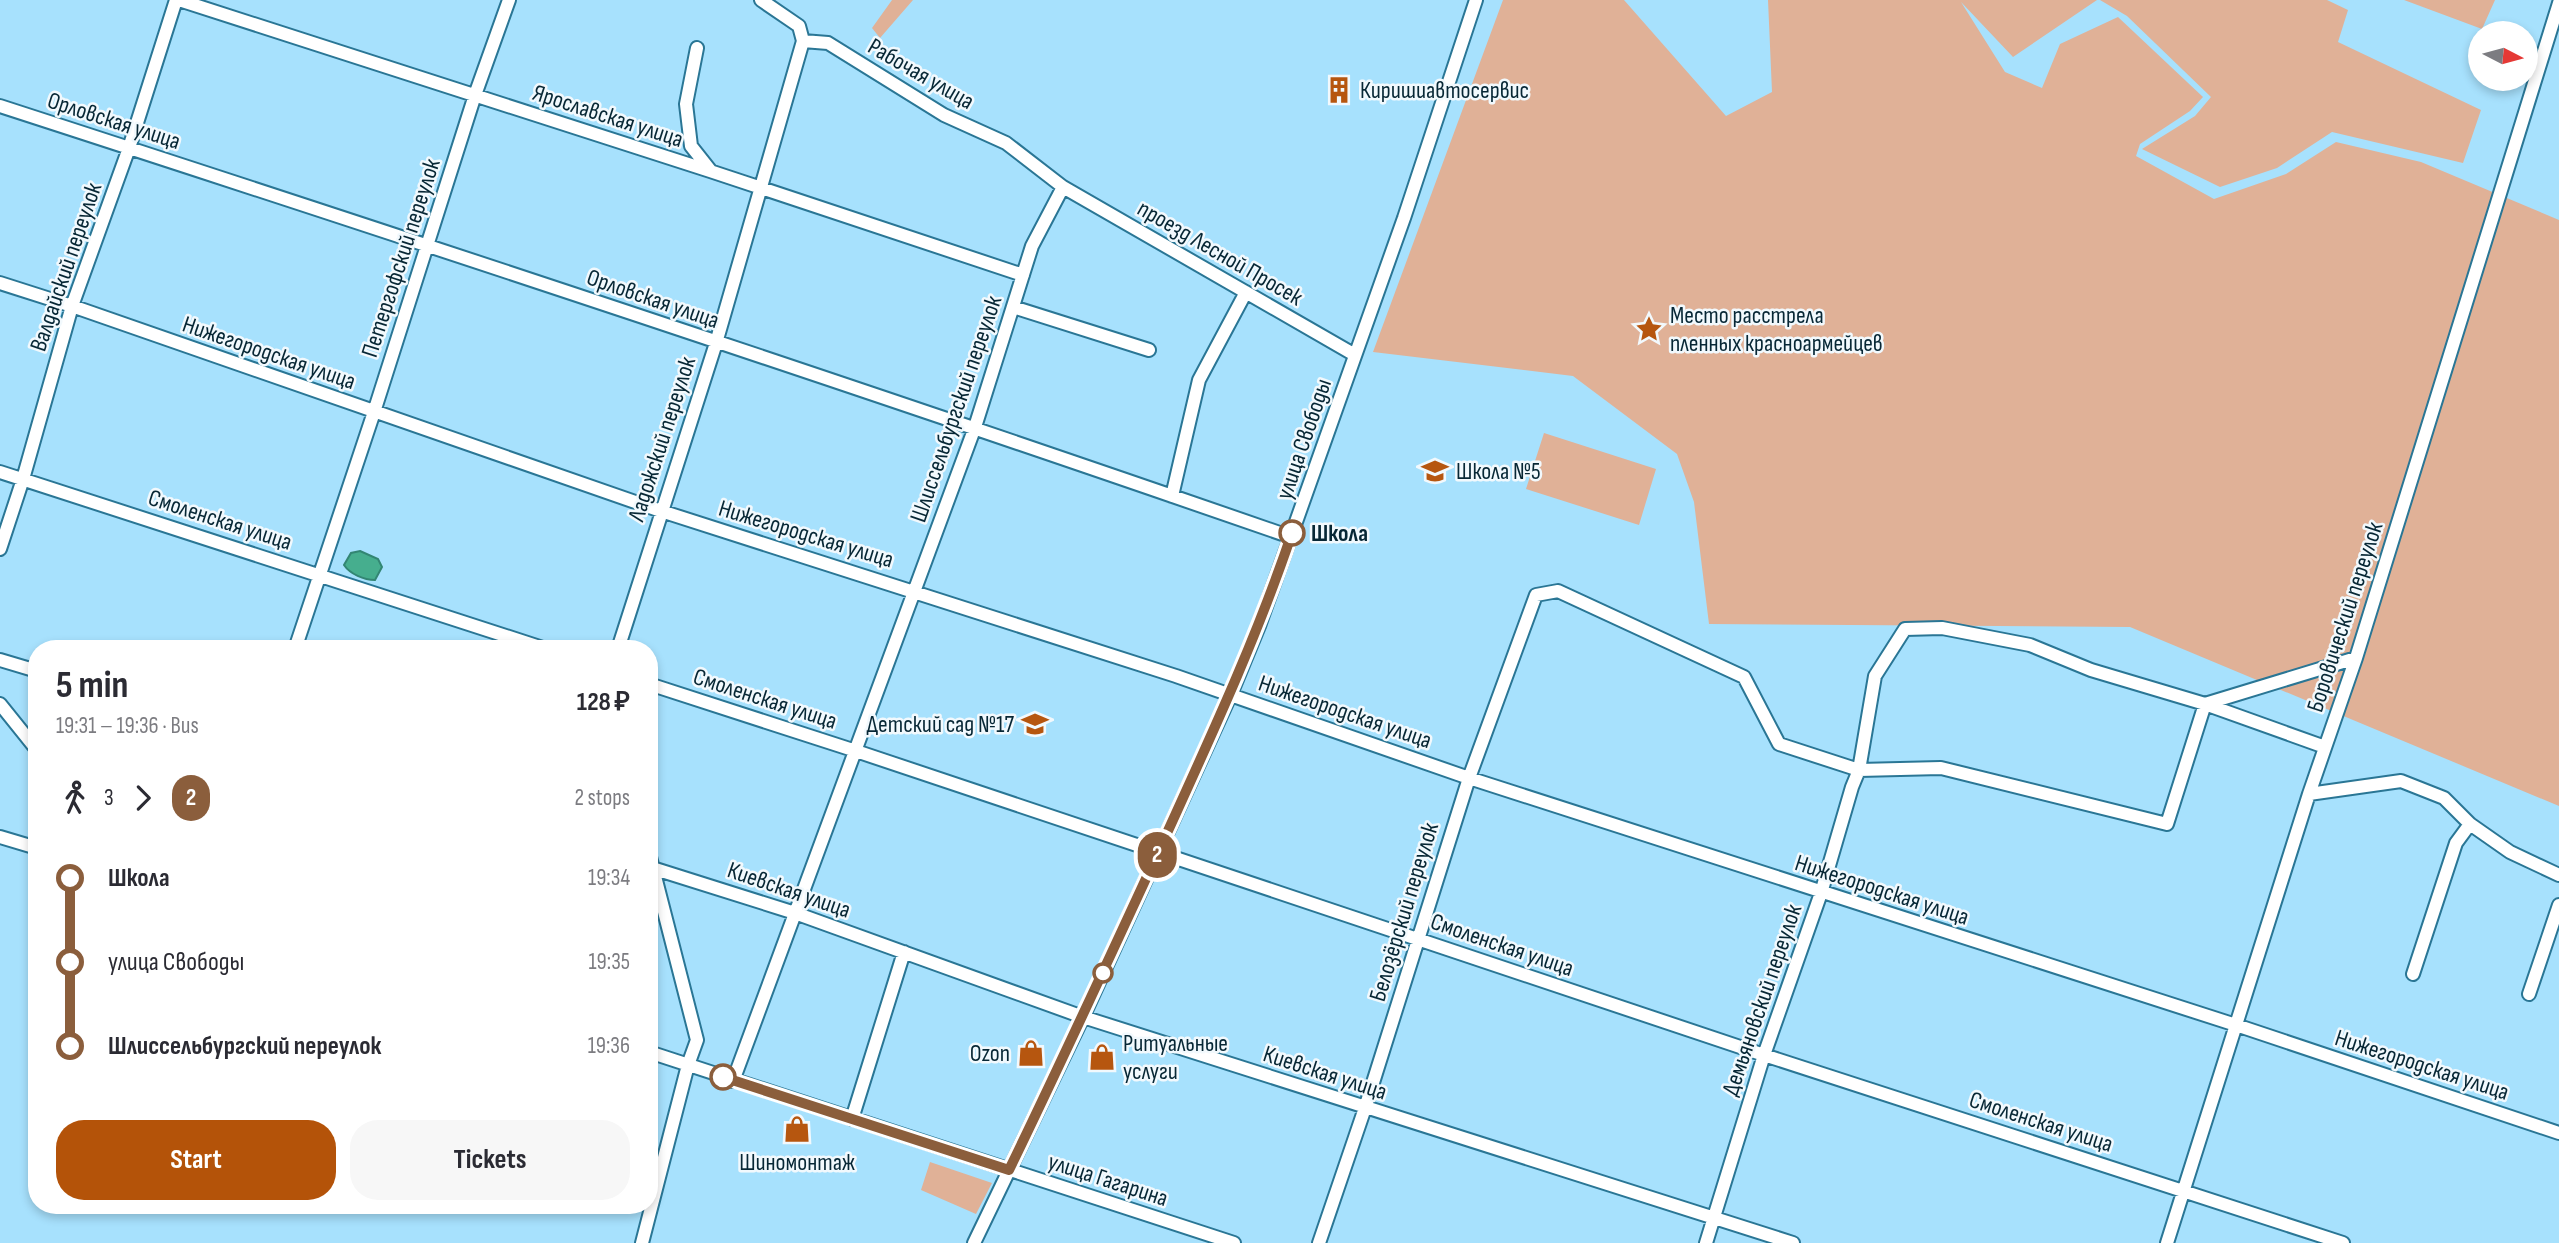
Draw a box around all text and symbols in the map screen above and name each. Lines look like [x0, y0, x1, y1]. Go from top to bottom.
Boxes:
north arrow [2468, 21, 2538, 91]
map controls [2468, 21, 2538, 91]
street label: Рабочая улица [863, 32, 979, 116]
building icon: Киришиавтосервис [1324, 75, 1354, 105]
place label: Киришиавтосервис [1360, 76, 1529, 105]
street label: Ярославская улица [529, 78, 687, 154]
street label: Орловская улица [44, 86, 184, 156]
street label: Петергофский переулок [355, 154, 447, 361]
street label: Валдайский переулок [24, 178, 109, 355]
street label: проезд Лесной Просек [1132, 194, 1309, 312]
street label: Орловская улица [583, 263, 723, 335]
street label: Шлиссельбургский переулок [904, 291, 1009, 526]
place label: Место расстрела пленных красноармейцев [1670, 301, 1883, 358]
street label: Нижегородская улица [179, 310, 359, 396]
place icon: Место расстрела пленных красноармейцев [1634, 314, 1664, 344]
street label: Ладожский переулок [621, 352, 703, 526]
street label: улица Свободы [1270, 375, 1338, 503]
school or university icon: Школа №5 [1420, 456, 1450, 486]
place label: Школа №5 [1456, 457, 1541, 486]
street label: Смоленская улица [145, 483, 295, 557]
street label: Нижегородская улица [715, 494, 897, 574]
street label: Боровический переулок [2301, 517, 2390, 716]
place label: Школа [1311, 519, 1368, 548]
marker: Школа [1279, 520, 1305, 546]
street label: Смоленская улица [690, 662, 840, 736]
text: 5 min [56, 663, 128, 708]
street label: Нижегородская улица [1255, 669, 1435, 755]
text: 128 ₽ [577, 687, 630, 718]
school or university icon: Детский сад №17 [1020, 709, 1050, 739]
place label: Детский сад №17 [867, 710, 1014, 739]
text: 19:31 – 19:36 · Bus [56, 712, 199, 740]
icon: walk [56, 779, 94, 817]
icon: forward [124, 779, 162, 817]
text: 2 [186, 783, 196, 812]
text: 3 [104, 784, 114, 812]
text: 2 stops [574, 784, 630, 812]
street label: Белозёрский переулок [1363, 818, 1445, 1005]
line badge: 2 [1134, 832, 1180, 878]
text: 2 [1152, 840, 1162, 869]
street label: Нижегородская улица [1791, 848, 1973, 932]
street label: Киевская улица [724, 855, 854, 925]
text: Школа [108, 863, 170, 894]
text: 19:34 [588, 864, 630, 892]
street label: Демьяновский переулок [1716, 900, 1809, 1099]
street label: Смоленская улица [1427, 907, 1577, 983]
text: улица Свободы [108, 947, 244, 978]
text: 19:35 [589, 948, 630, 976]
unlabelled marker [1093, 963, 1113, 983]
street label: Нижегородская улица [2331, 1023, 2513, 1107]
place label: Ритуальные услуги [1123, 1029, 1228, 1086]
text: Шлиссельбургский переулок [108, 1031, 382, 1062]
text: 19:36 [588, 1032, 630, 1060]
shop icon: Ozon [1016, 1038, 1046, 1068]
place label: Ozon [970, 1039, 1010, 1068]
street label: Киевская улица [1260, 1039, 1390, 1107]
shop icon: Ритуальные услуги [1087, 1042, 1117, 1072]
unlabelled marker [710, 1064, 736, 1090]
street label: Смоленская улица [1966, 1085, 2116, 1159]
shop icon: Шиномонтаж [782, 1114, 812, 1144]
button: Start [56, 1120, 336, 1200]
button: Tickets [350, 1120, 630, 1200]
street label: улица Гагарина [1044, 1147, 1172, 1213]
place label: Шиномонтаж [739, 1148, 855, 1177]

